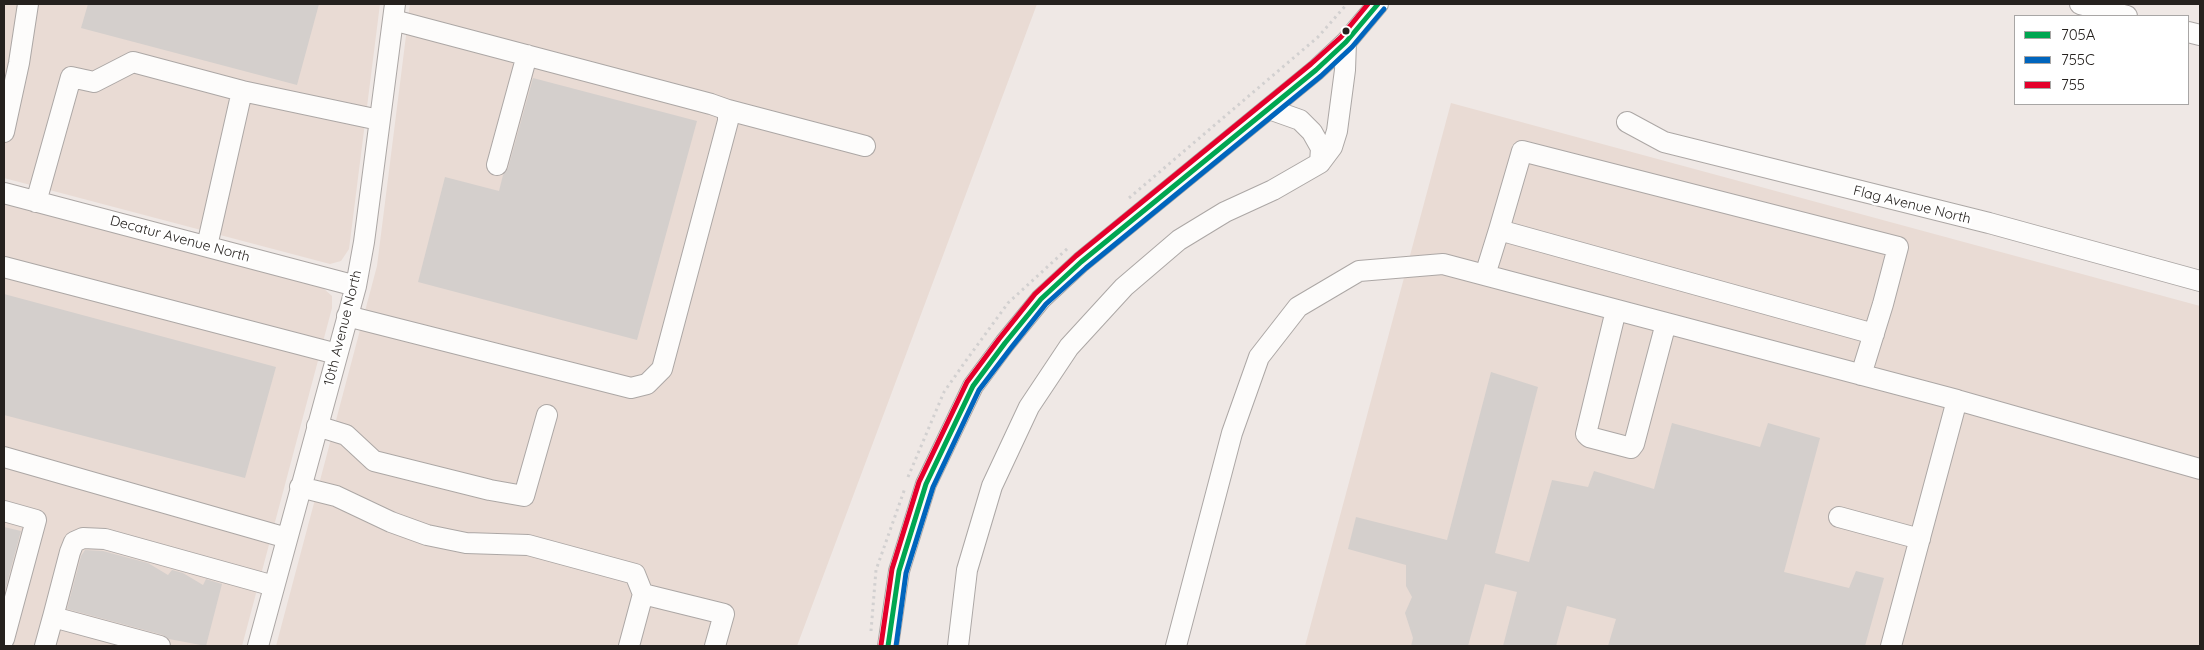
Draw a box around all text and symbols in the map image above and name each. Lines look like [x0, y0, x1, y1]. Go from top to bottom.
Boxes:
legend [2014, 15, 2189, 105]
text: 705A [2061, 25, 2096, 44]
unlabelled marker [1341, 26, 1351, 36]
text: 755C [2061, 50, 2095, 69]
text: 755 [2061, 75, 2085, 94]
street label: Flag Avenue North [1851, 182, 1973, 228]
street label: Decatur Avenue North [108, 212, 252, 266]
street label: 10th Avenue North [321, 268, 365, 388]

